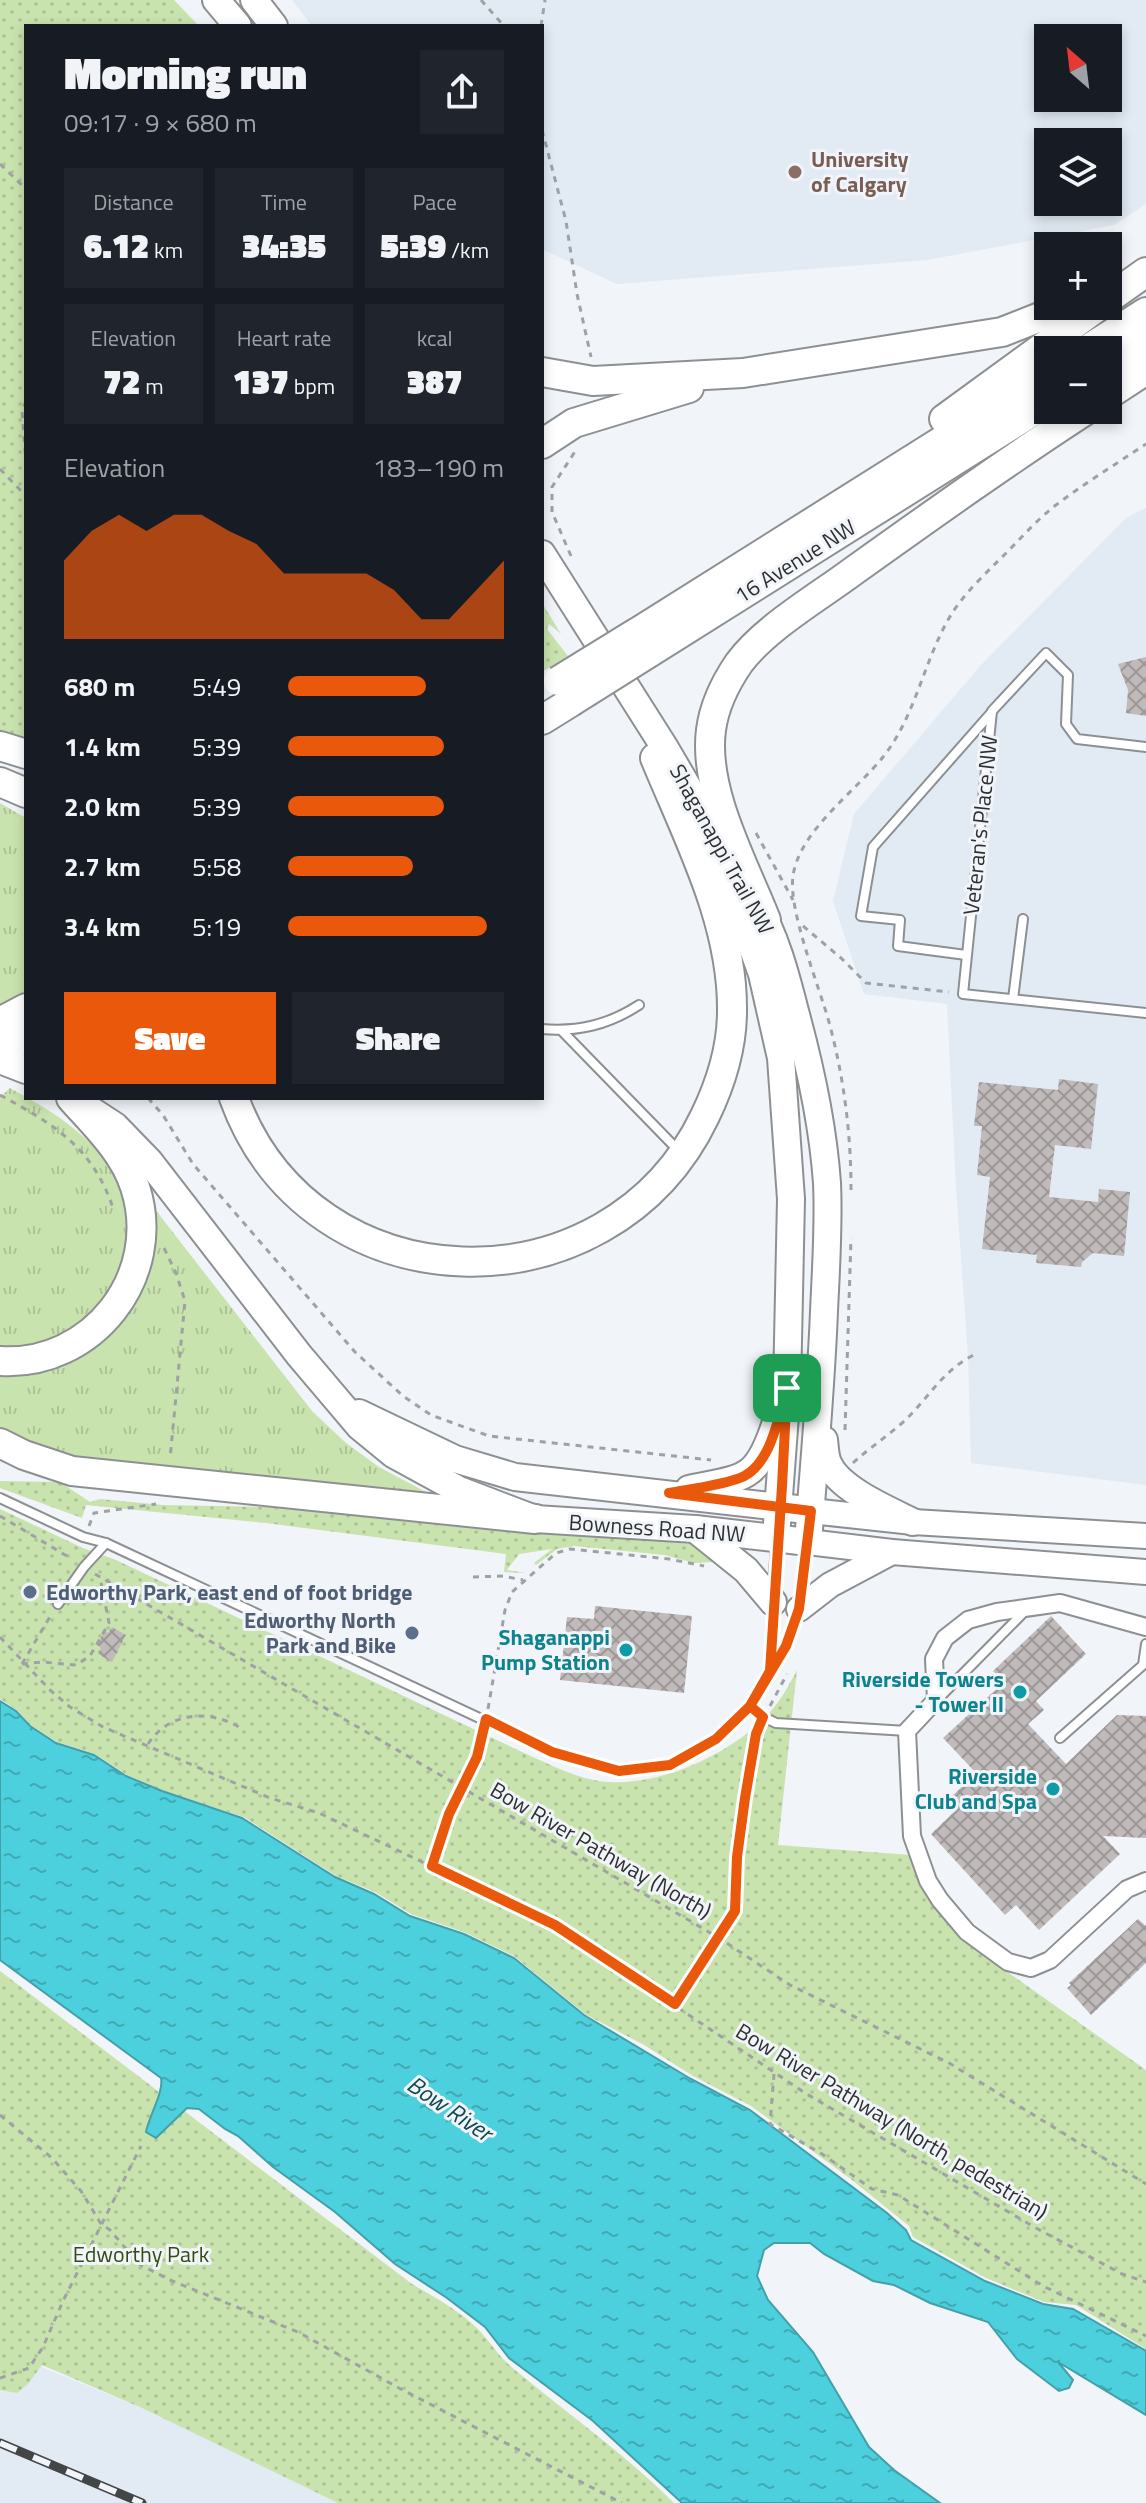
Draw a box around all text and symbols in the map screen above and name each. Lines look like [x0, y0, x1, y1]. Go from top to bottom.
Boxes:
north arrow [1034, 24, 1122, 112]
map controls [1034, 24, 1122, 424]
text: Morning run [64, 39, 307, 106]
button: share [420, 50, 504, 134]
text: 09:17 · 9 × 680 m [64, 103, 257, 142]
button: layers [1034, 128, 1122, 216]
place label: University of Calgary [811, 142, 908, 201]
marker: University of Calgary [786, 163, 804, 181]
text: Distance [93, 185, 174, 219]
text: Time [261, 185, 307, 219]
text: Pace [412, 185, 457, 219]
text: 6.12 [84, 219, 149, 271]
text: 34:35 [242, 219, 326, 271]
text: 5:39 [380, 219, 446, 271]
button: + [1034, 232, 1122, 320]
text: km [149, 233, 183, 267]
text: /km [446, 233, 489, 267]
text: Elevation [91, 321, 176, 355]
text: Heart rate [237, 321, 331, 355]
text: kcal [417, 321, 453, 355]
button: − [1034, 336, 1122, 424]
text: 72 [103, 355, 140, 407]
text: 137 [233, 355, 289, 407]
text: 387 [407, 355, 463, 407]
text: m [140, 369, 164, 403]
text: bpm [289, 369, 335, 403]
text: Elevation [64, 448, 165, 487]
text: 183–190 m [373, 448, 504, 487]
street label: 16 Avenue NW [728, 510, 862, 612]
text: 680 m [64, 667, 135, 706]
text: 5:49 [192, 667, 241, 706]
text: 1.4 km [64, 727, 141, 766]
text: 5:39 [192, 727, 241, 766]
street label: Veteran's Place NW [954, 733, 1006, 917]
street label: Shaganappi Trail NW [661, 758, 783, 940]
text: 2.0 km [64, 787, 141, 826]
text: 5:39 [192, 787, 241, 826]
text: 2.7 km [64, 847, 141, 886]
text: 5:58 [192, 847, 241, 886]
text: 3.4 km [64, 907, 141, 946]
text: 5:19 [192, 907, 241, 946]
button: Save [64, 992, 276, 1084]
button: Share [292, 992, 504, 1084]
pin [753, 1354, 821, 1422]
icon: arrive [765, 1366, 809, 1410]
street label: Bowness Road NW [568, 1505, 746, 1551]
place label: Edworthy Park, east end of foot bridge [46, 1575, 412, 1609]
marker: Edworthy Park, east end of foot bridge [21, 1583, 39, 1601]
place label: Edworthy North Park and Bike [244, 1603, 396, 1662]
place label: Shaganappi Pump Station [481, 1620, 610, 1679]
marker: Edworthy North Park and Bike [403, 1624, 421, 1642]
marker: Shaganappi Pump Station [617, 1641, 635, 1659]
place label: Riverside Towers - Tower II [842, 1662, 1004, 1721]
marker: Riverside Towers - Tower II [1011, 1683, 1029, 1701]
place label: Riverside Club and Spa [915, 1759, 1037, 1818]
street label: Bow River Pathway (North) [484, 1773, 718, 1927]
marker: Riverside Club and Spa [1044, 1780, 1062, 1798]
street label: Bow River Pathway (North, pedestrian) [729, 2014, 1055, 2228]
water label: Bow River [400, 2066, 503, 2152]
park label: Edworthy Park [73, 2237, 210, 2271]

